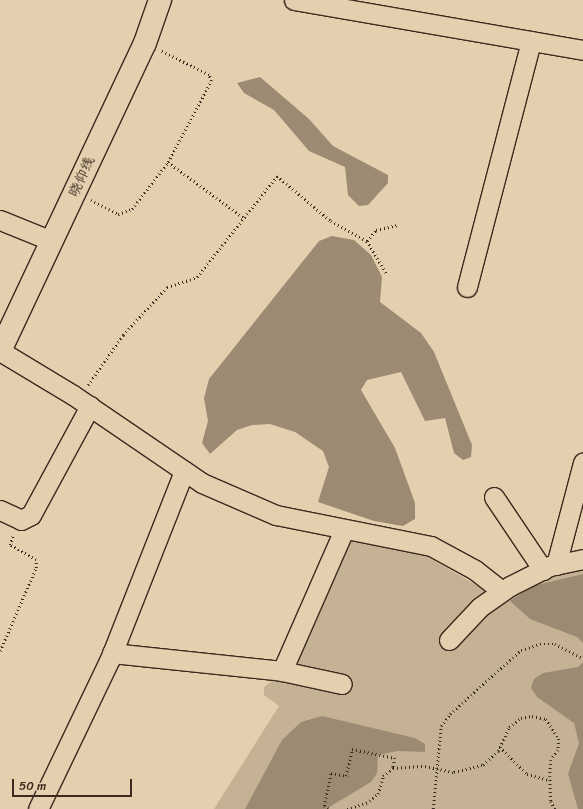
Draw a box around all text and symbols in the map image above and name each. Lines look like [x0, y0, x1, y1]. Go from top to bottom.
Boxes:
street label: 晓仰线 [66, 154, 98, 200]
scale bar [14, 771, 134, 797]
text: 50 m [19, 775, 46, 797]

